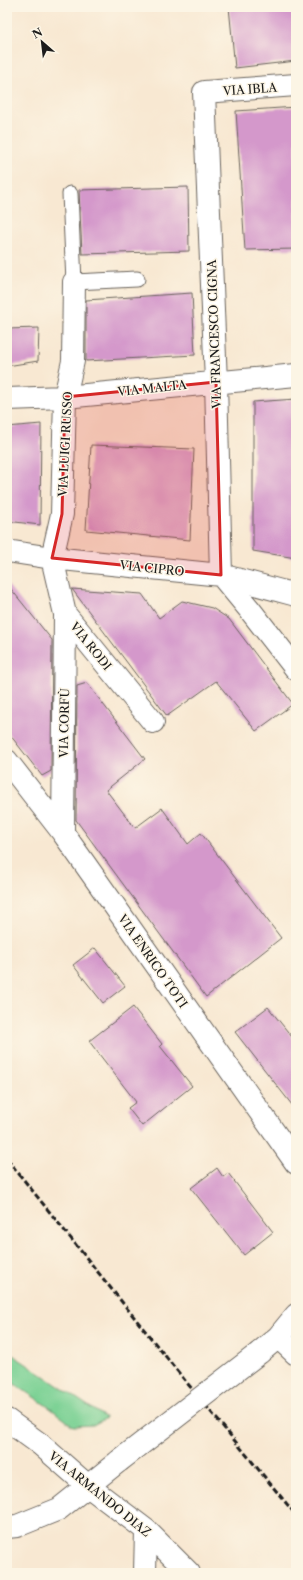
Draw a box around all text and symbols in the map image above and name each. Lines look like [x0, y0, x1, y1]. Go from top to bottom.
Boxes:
north arrow [22, 22, 62, 62]
text: N [30, 25, 45, 42]
street label: VIA IBLA [221, 80, 279, 98]
street label: VIA FRANCESCO CIGNA [204, 258, 224, 410]
street label: VIA MALTA [116, 377, 188, 399]
street label: VIA LUIGI RUSSO [55, 391, 75, 498]
street label: VIA CIPRO [118, 557, 185, 579]
street label: VIA RODI [66, 618, 115, 673]
street label: VIA CORFÙ [55, 688, 72, 759]
street label: VIA ENRICO TOTI [115, 911, 191, 1011]
street label: VIA ARMANDO DIAZ [45, 1448, 154, 1540]

